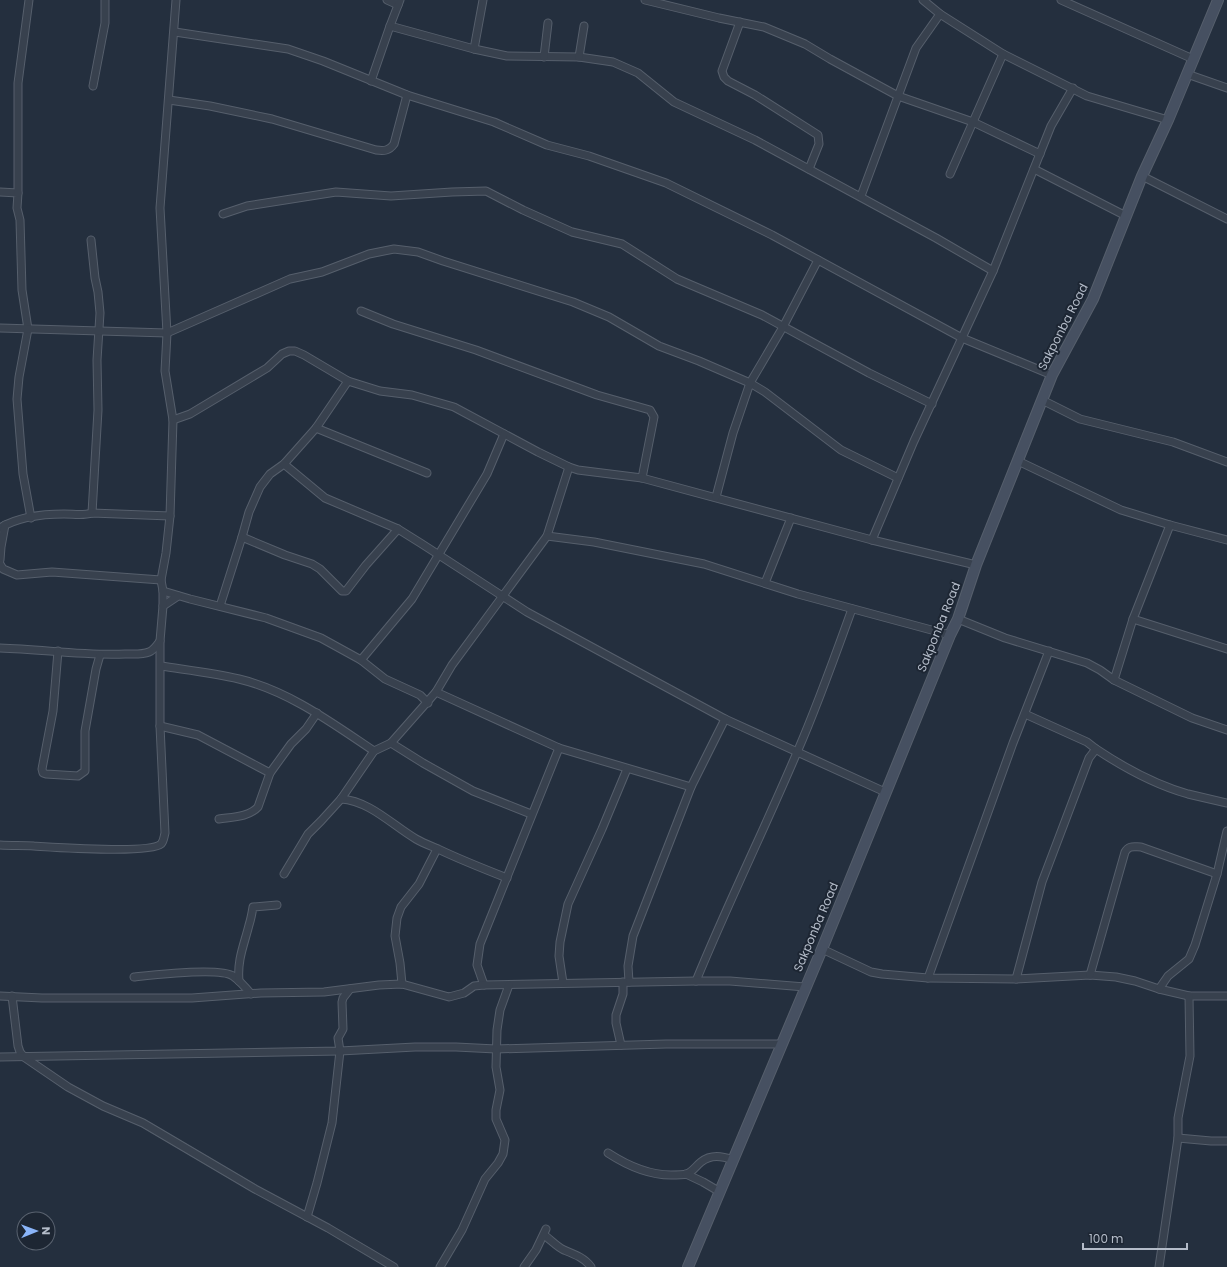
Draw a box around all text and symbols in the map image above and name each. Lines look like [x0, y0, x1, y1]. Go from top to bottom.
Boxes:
street label: Sakponba Road [1033, 280, 1092, 373]
street label: Sakponba Road [913, 579, 964, 674]
street label: Sakponba Road [789, 880, 842, 974]
north arrow [16, 1211, 56, 1251]
scale bar [1083, 1225, 1187, 1251]
text: N [38, 1227, 54, 1235]
text: 100 m [1089, 1230, 1123, 1247]

